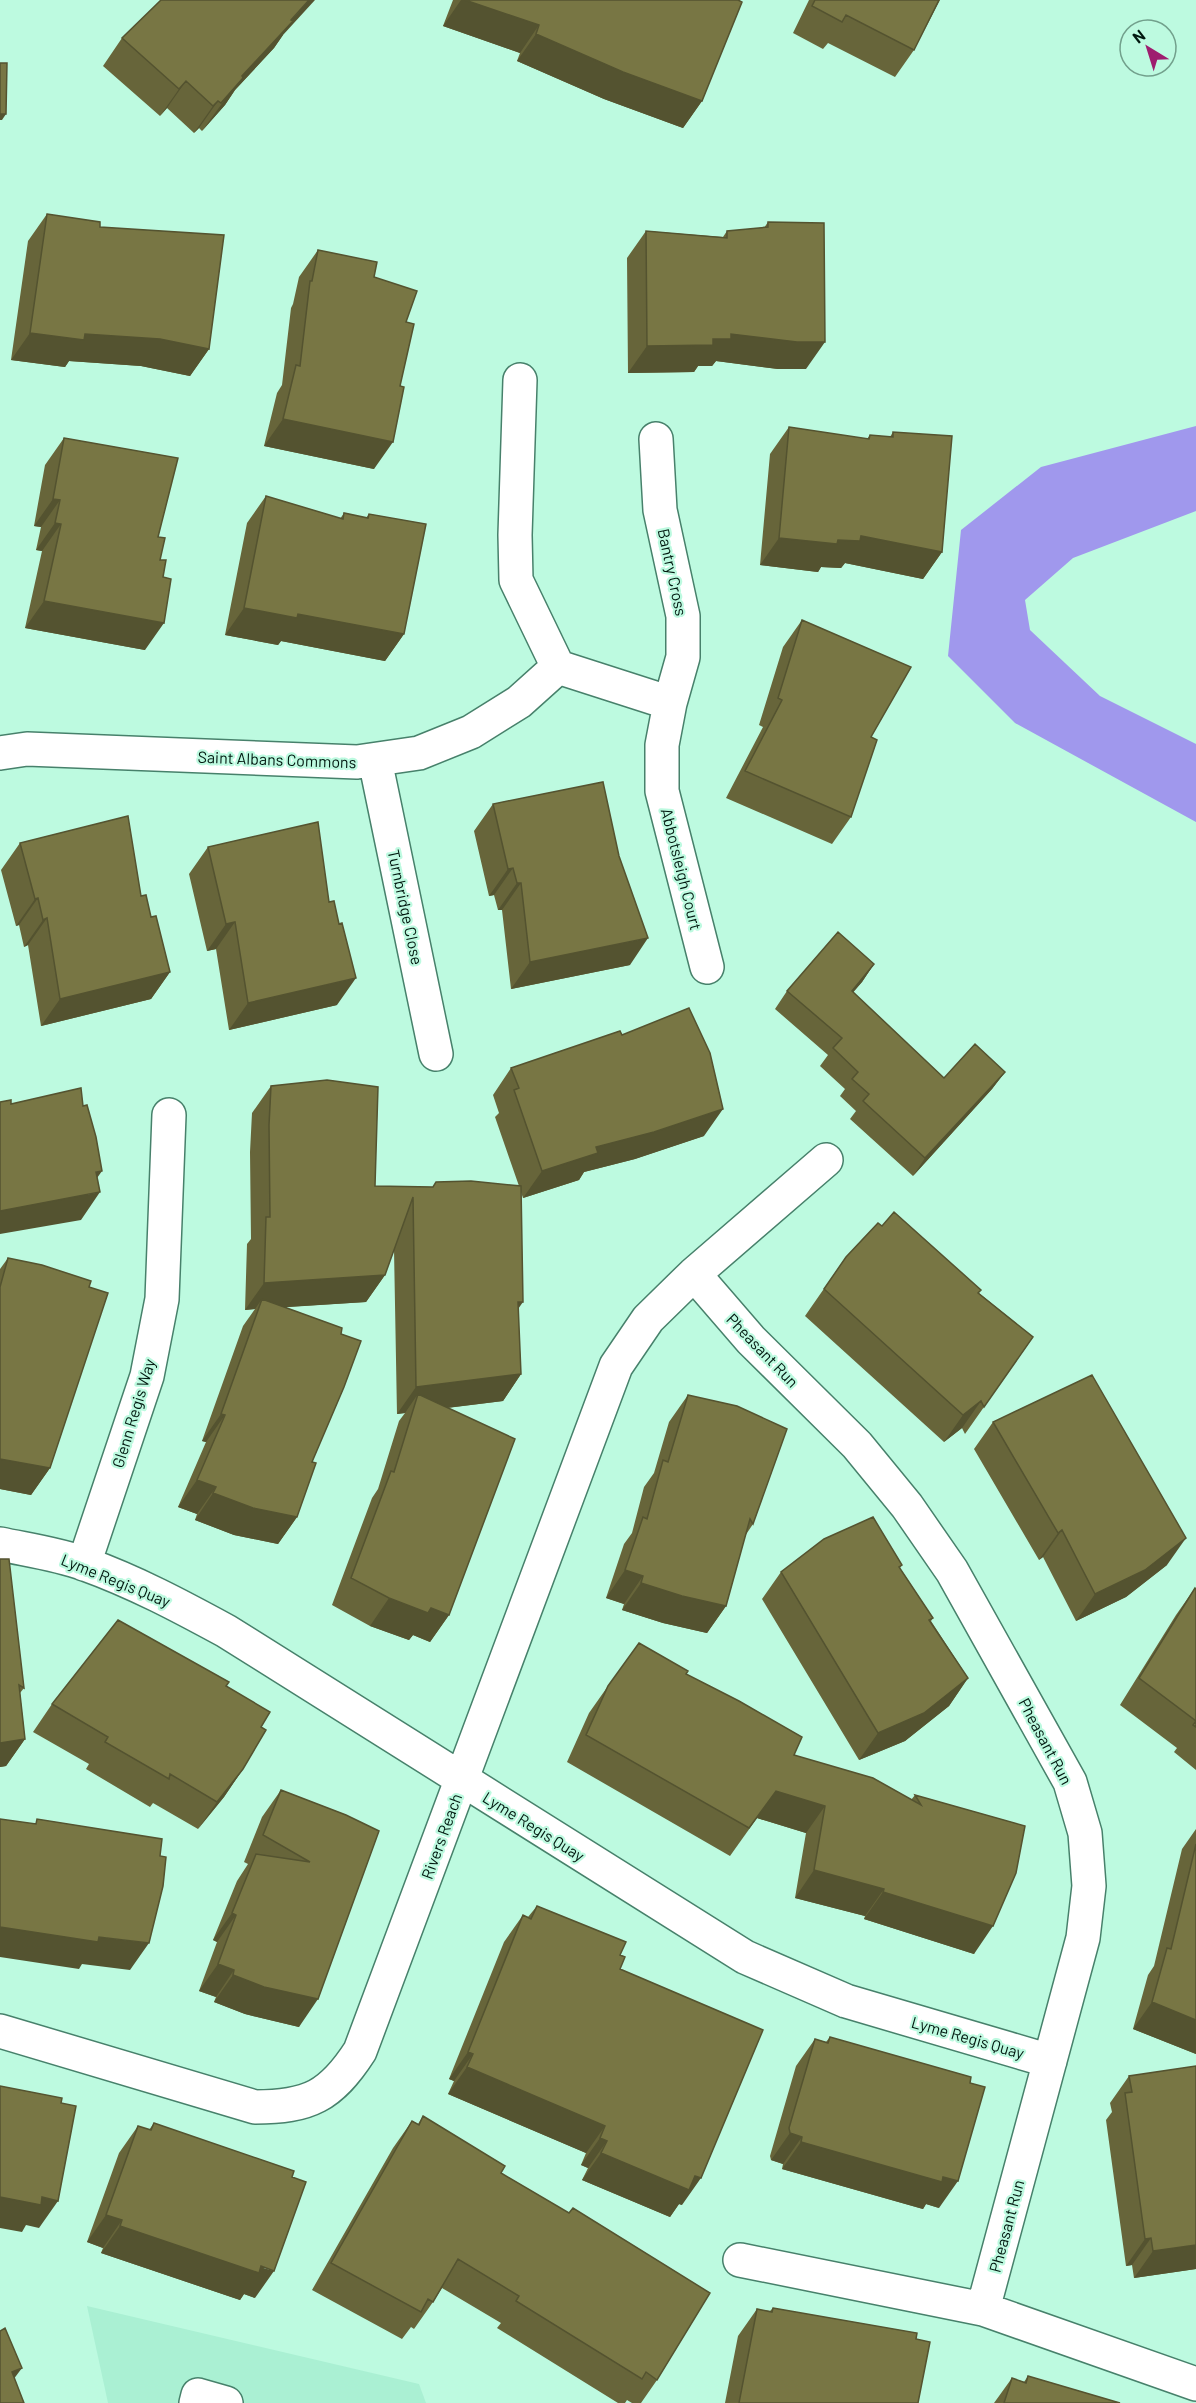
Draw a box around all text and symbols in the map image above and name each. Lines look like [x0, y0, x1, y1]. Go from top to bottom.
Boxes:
north arrow [1118, 18, 1178, 78]
text: N [1128, 25, 1148, 47]
street label: Bantry Cross [654, 527, 692, 617]
street label: Saint Albans Commons [197, 747, 357, 771]
street label: Abbotsleigh Court [658, 806, 706, 932]
street label: Turnbridge Close [384, 848, 428, 966]
street label: Pheasant Run [723, 1309, 803, 1391]
street label: Glenn Regis Way [107, 1356, 159, 1470]
street label: Lyme Regis Quay [59, 1549, 174, 1611]
street label: Pheasant Run [1015, 1695, 1077, 1787]
street label: Lyme Regis Quay [480, 1787, 589, 1865]
street label: Rivers Reach [417, 1791, 465, 1881]
street label: Lyme Regis Quay [910, 2012, 1027, 2062]
street label: Pheasant Run [985, 2178, 1027, 2274]

